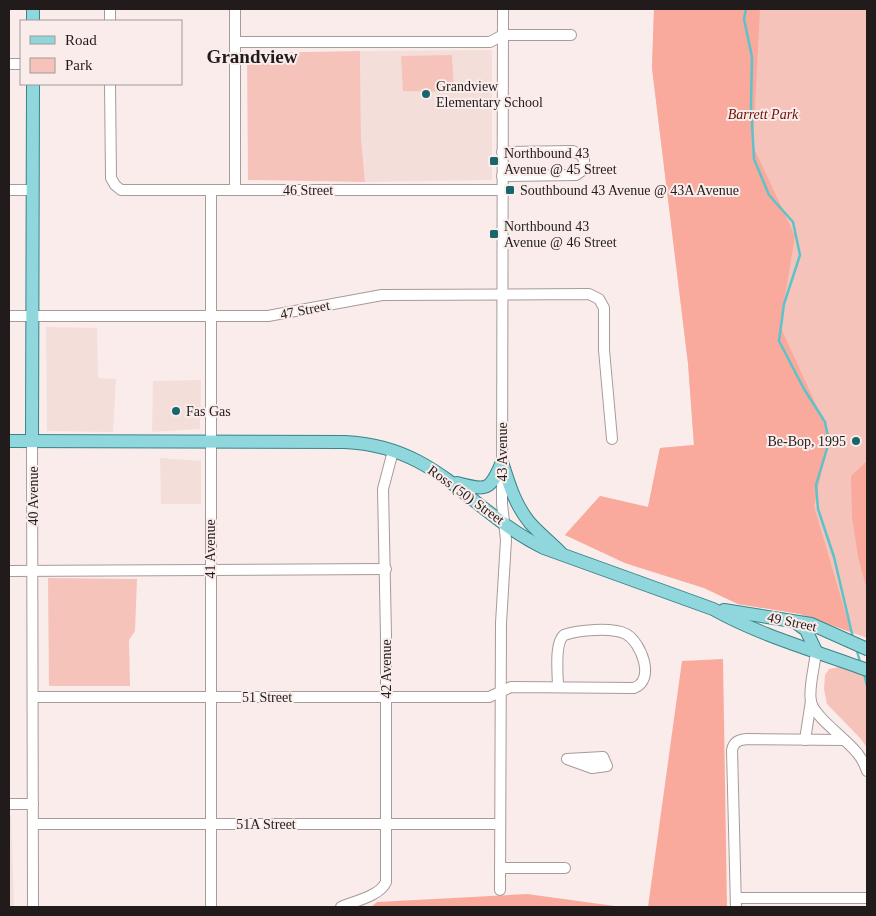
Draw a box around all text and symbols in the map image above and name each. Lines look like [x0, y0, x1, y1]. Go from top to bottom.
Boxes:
legend [20, 20, 182, 85]
text: Road [65, 32, 97, 48]
district label: Grandview [207, 46, 298, 67]
text: Park [65, 57, 93, 73]
place label: Grandview Elementary School [436, 79, 543, 110]
marker: Grandview Elementary School [420, 88, 432, 100]
park label: Barrett Park [728, 107, 799, 122]
place label: Northbound 43 Avenue @ 45 Street [504, 146, 617, 177]
marker: Northbound 43 Avenue @ 45 Street [488, 155, 500, 167]
street label: 46 Street [283, 183, 333, 198]
place label: Southbound 43 Avenue @ 43A Avenue [520, 183, 739, 198]
marker: Southbound 43 Avenue @ 43A Avenue [504, 184, 516, 196]
place label: Northbound 43 Avenue @ 46 Street [504, 219, 617, 250]
marker: Northbound 43 Avenue @ 46 Street [488, 228, 500, 240]
street label: 47 Street [279, 298, 331, 322]
place label: Fas Gas [186, 404, 231, 419]
marker: Fas Gas [170, 405, 182, 417]
street label: 43 Avenue [495, 422, 510, 482]
place label: Be-Bop, 1995 [767, 434, 846, 449]
marker: Be-Bop, 1995 [850, 435, 862, 447]
street label: Ross (50) Street [425, 462, 507, 528]
street label: 40 Avenue [26, 466, 41, 526]
street label: 41 Avenue [203, 519, 218, 579]
street label: 49 Street [766, 609, 818, 635]
street label: 42 Avenue [379, 639, 394, 699]
street label: 51 Street [242, 690, 292, 705]
street label: 51A Street [236, 817, 296, 832]

